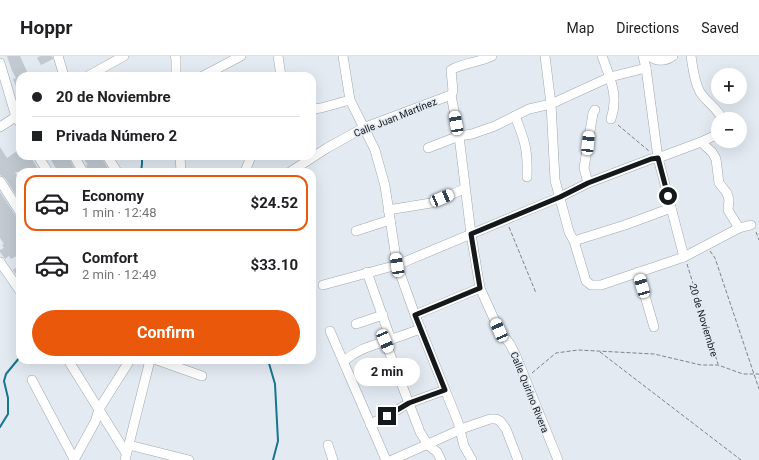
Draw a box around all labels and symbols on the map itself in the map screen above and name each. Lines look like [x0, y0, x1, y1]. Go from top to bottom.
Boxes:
street label: Calle Juan Martínez [352, 96, 438, 139]
car [448, 110, 464, 136]
car [581, 130, 595, 156]
route start [659, 187, 677, 205]
car [429, 188, 455, 208]
car [389, 252, 405, 278]
car [633, 273, 651, 299]
street label: 20 de Noviembre [687, 282, 720, 358]
car [489, 317, 509, 343]
car [375, 328, 395, 354]
street label: Calle Quirino Rivera [508, 350, 551, 434]
callout: 2 min [354, 358, 420, 386]
route end [378, 407, 396, 425]

